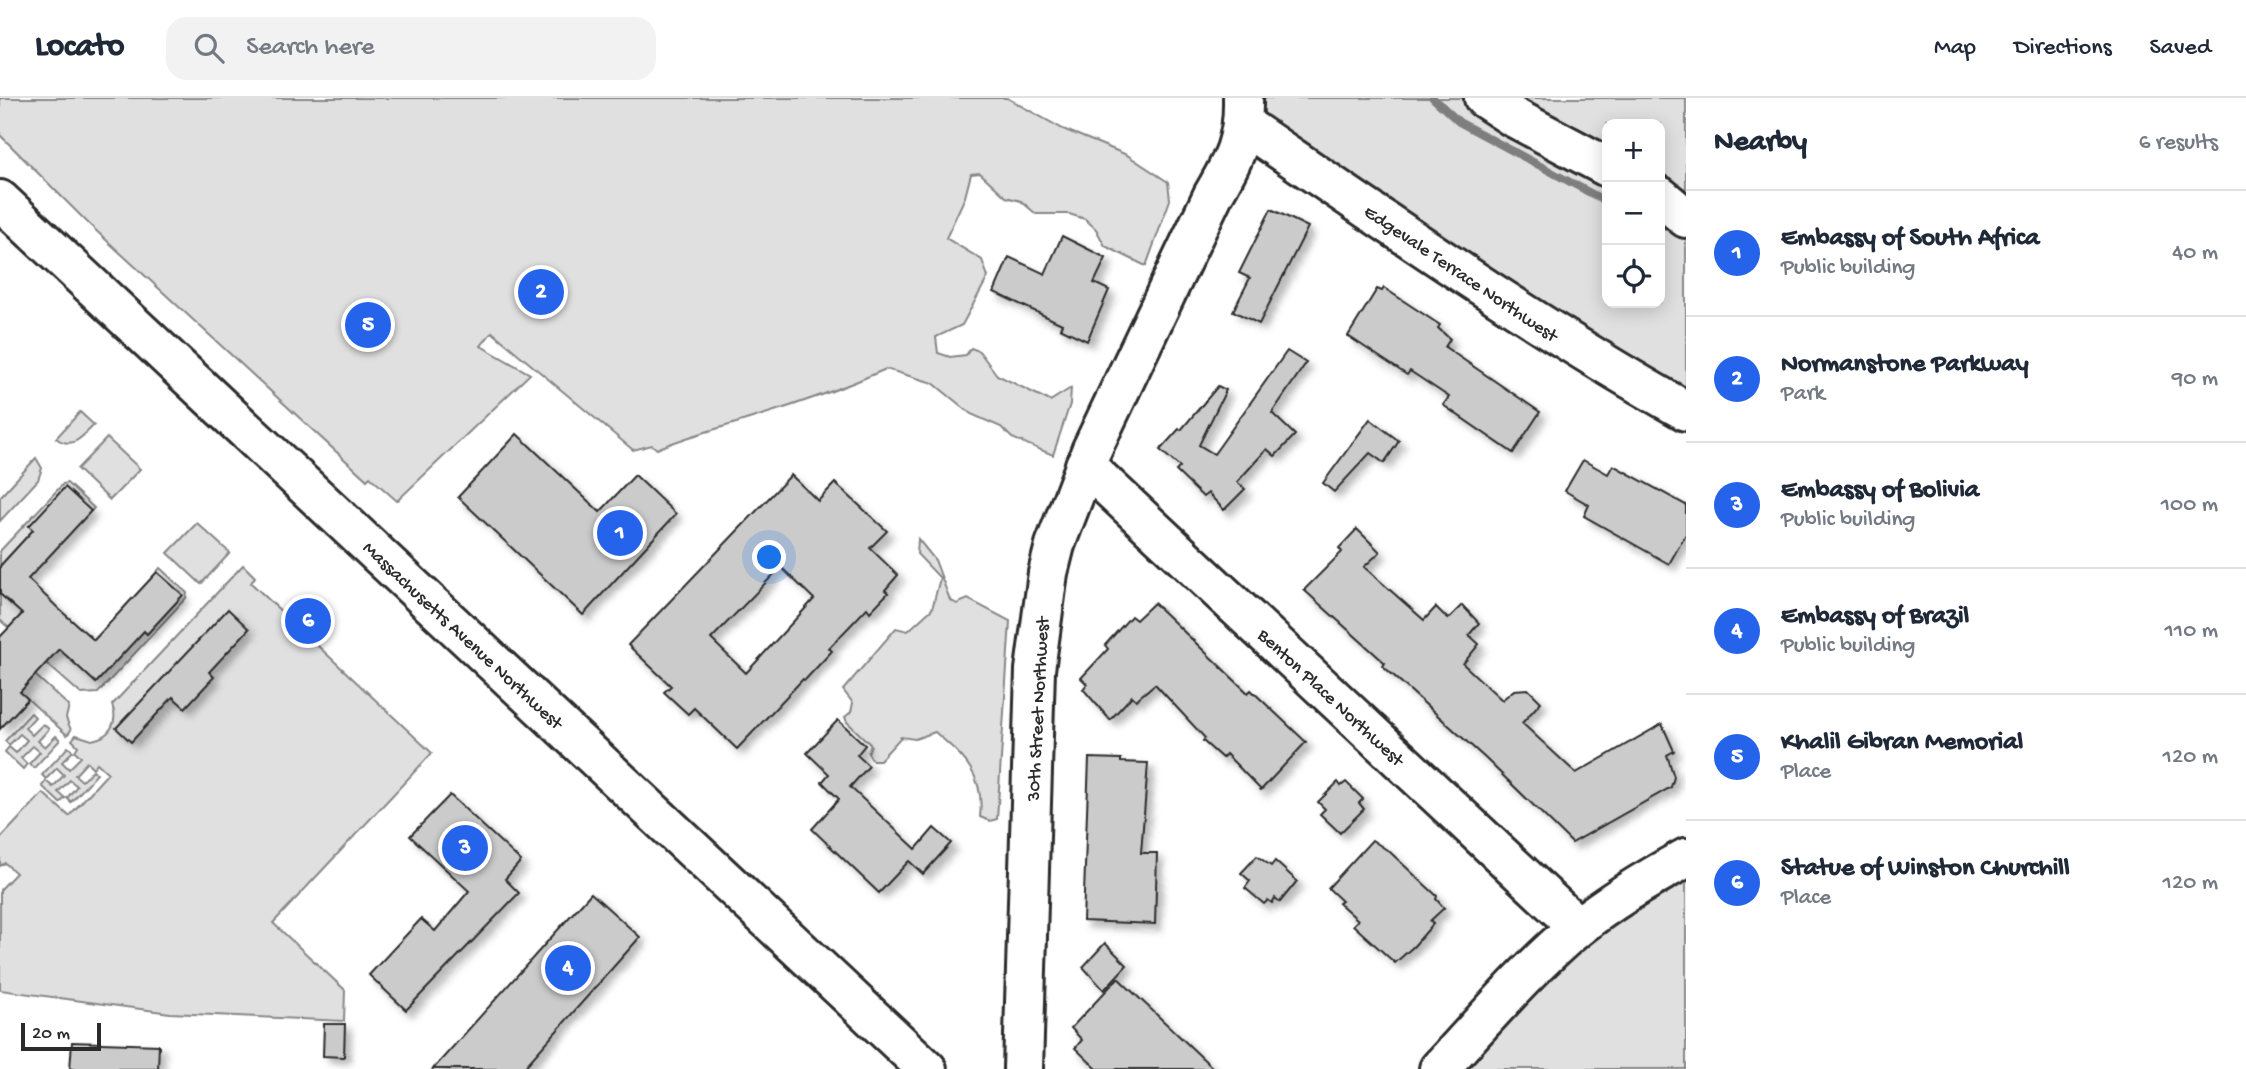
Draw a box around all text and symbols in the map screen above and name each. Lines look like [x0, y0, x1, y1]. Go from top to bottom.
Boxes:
search box [166, 17, 656, 80]
text: Locato [35, 29, 124, 67]
icon: search [190, 29, 228, 67]
text: Search here [246, 33, 374, 64]
text: Map [1934, 34, 1976, 63]
text: Directions [2014, 34, 2112, 63]
text: Saved [2150, 34, 2211, 63]
map controls [1602, 119, 1665, 308]
button: + [1602, 119, 1665, 182]
text: Nearby [1714, 126, 1807, 161]
text: 6 results [2139, 130, 2218, 157]
button: − [1602, 182, 1665, 245]
street label: Edgevale Terrace Northwest [1359, 201, 1563, 350]
text: Embassy of South Africa [1781, 224, 2039, 255]
text: 1 [1732, 240, 1742, 267]
text: 40 m [2172, 240, 2218, 267]
button: locate [1602, 245, 1665, 308]
text: Public building [1781, 255, 1915, 282]
pin: 2 [518, 266, 564, 318]
pin: 5 [345, 299, 391, 351]
text: Normanstone Parkway [1781, 350, 2028, 381]
text: 2 [1731, 366, 1743, 393]
text: 90 m [2172, 366, 2218, 393]
text: Park [1781, 381, 1825, 408]
text: Embassy of Bolivia [1781, 476, 1979, 507]
text: 3 [1731, 492, 1743, 519]
text: 100 m [2161, 492, 2218, 519]
pin: 1 [597, 507, 643, 559]
text: Public building [1781, 507, 1915, 534]
street label: Massachusetts Avenue Northwest [357, 538, 568, 737]
your location [752, 540, 786, 574]
pin: 6 [285, 595, 331, 647]
text: Embassy of Brazil [1781, 602, 1969, 633]
street label: 30th Street Northwest [1023, 614, 1056, 803]
text: 4 [1732, 618, 1742, 645]
text: 110 m [2165, 618, 2218, 645]
street label: Benton Place Northwest [1251, 624, 1409, 774]
text: Public building [1781, 633, 1915, 660]
text: Khalil Gibran Memorial [1781, 728, 2023, 759]
text: 5 [1731, 744, 1743, 771]
text: 120 m [2163, 744, 2218, 771]
text: Place [1781, 759, 1831, 786]
pin: 3 [442, 822, 488, 874]
text: Statue of Winston Churchill [1781, 854, 2070, 885]
text: 6 [1731, 870, 1743, 897]
text: 120 m [2163, 870, 2218, 897]
text: Place [1781, 885, 1831, 912]
pin: 4 [545, 942, 591, 994]
scale bar [21, 1020, 102, 1052]
text: 20 m [32, 1023, 70, 1046]

